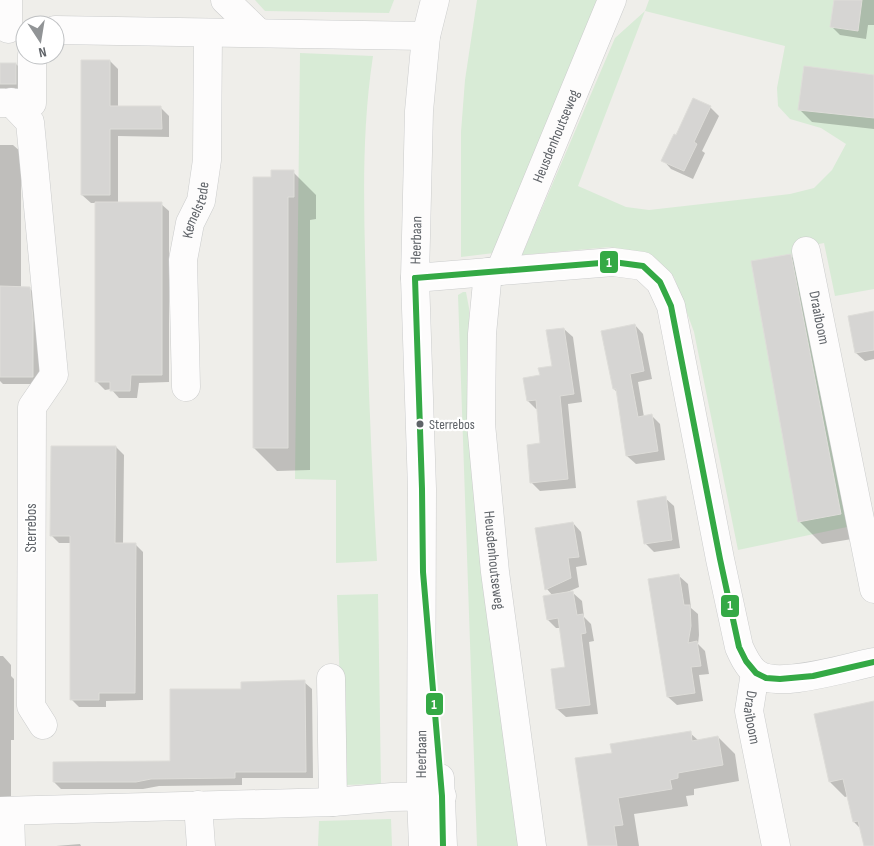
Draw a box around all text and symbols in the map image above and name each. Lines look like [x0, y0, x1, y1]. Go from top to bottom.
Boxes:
north arrow [15, 15, 65, 65]
text: N [37, 43, 48, 61]
street label: Heusdenhoutseweg [528, 87, 583, 186]
street label: Kemelstede [178, 181, 213, 240]
street label: Heerbaan [406, 216, 426, 264]
line badge: 1 [599, 250, 619, 274]
text: 1 [606, 254, 612, 271]
street label: Draaiboom [805, 289, 834, 346]
place label: Sterrebos [429, 416, 475, 433]
marker: Sterrebos [415, 419, 425, 429]
street label: Sterrebos [22, 503, 41, 553]
street label: Heusdenhoutseweg [480, 510, 509, 611]
line badge: 1 [720, 594, 740, 618]
text: 1 [727, 597, 733, 614]
street label: Draaiboom [739, 689, 765, 746]
line badge: 1 [425, 692, 444, 716]
text: 1 [431, 696, 437, 713]
street label: Heerbaan [412, 730, 431, 778]

